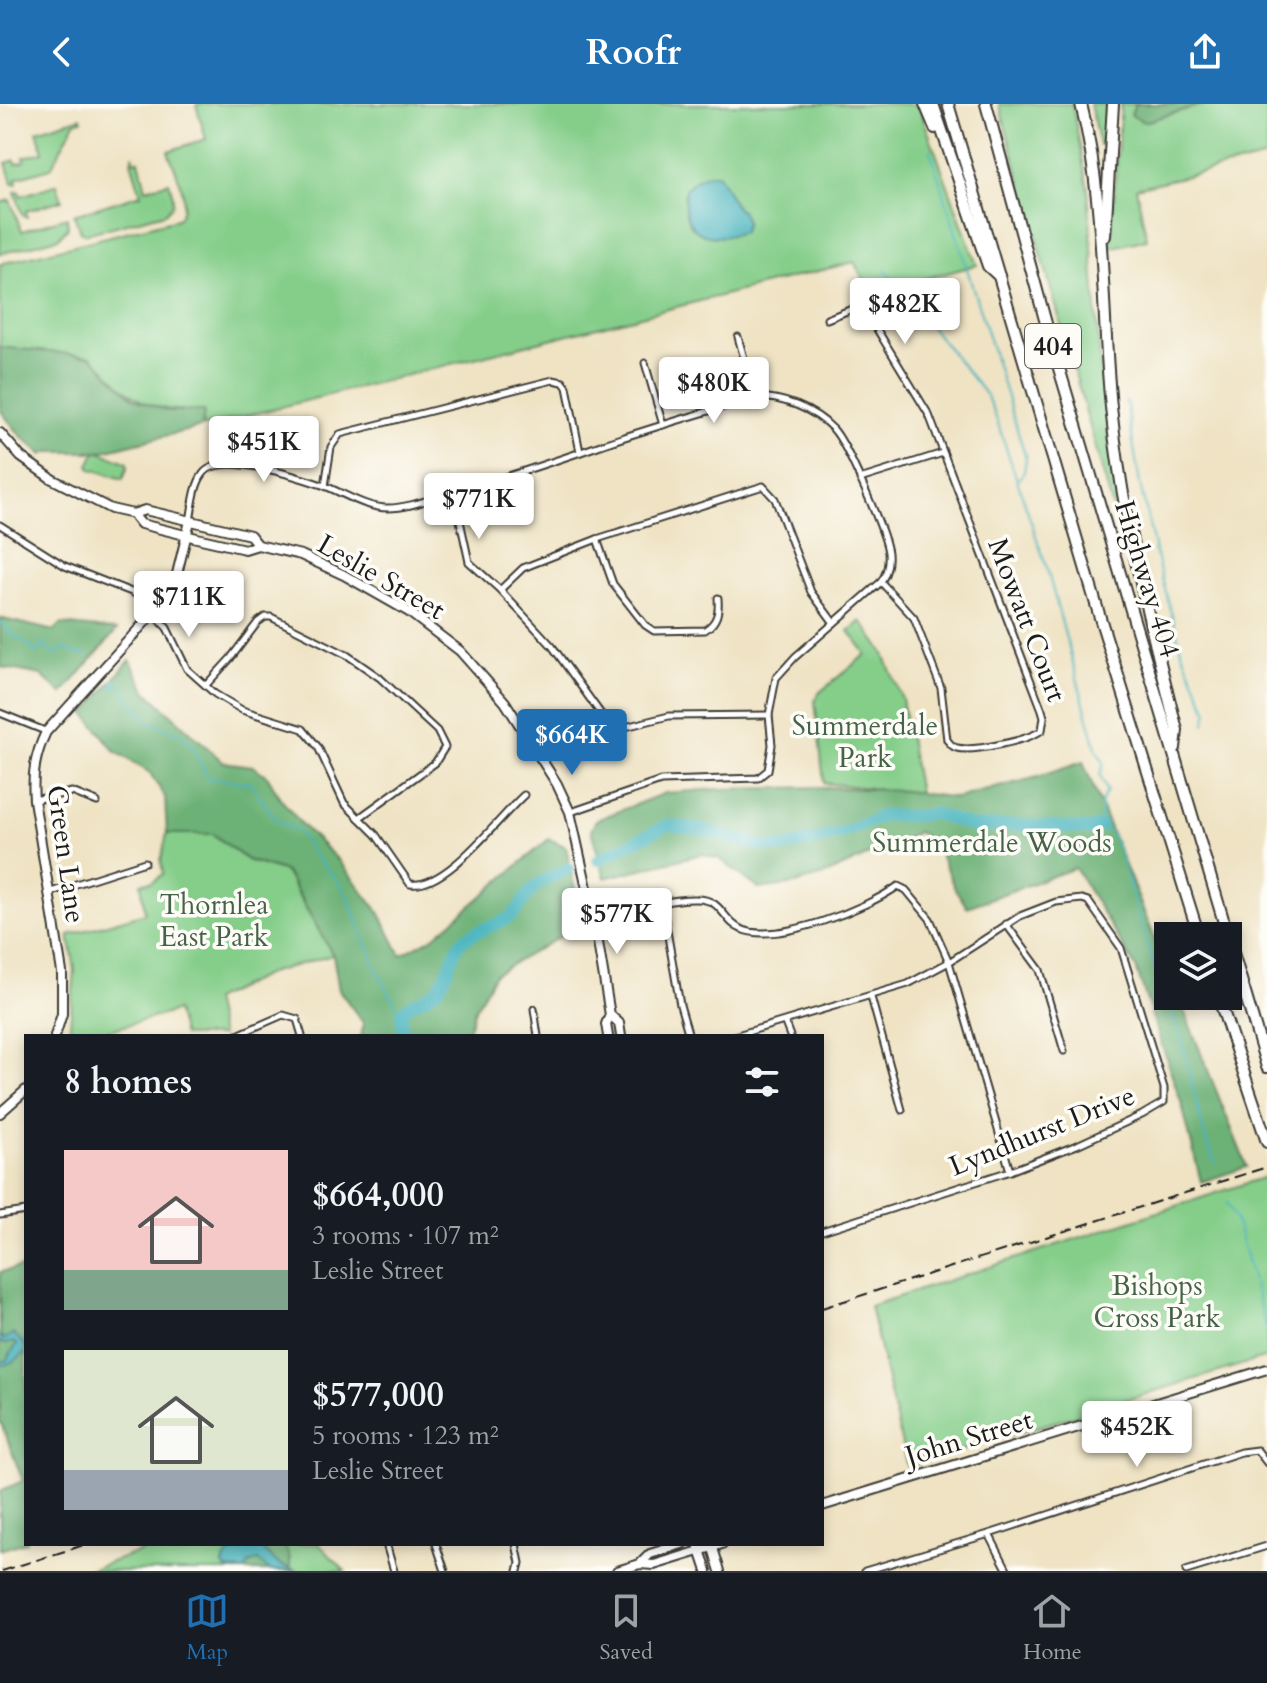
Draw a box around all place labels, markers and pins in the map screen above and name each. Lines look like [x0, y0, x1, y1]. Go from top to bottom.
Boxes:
pin: $482K [849, 278, 961, 346]
pin: $480K [658, 357, 770, 425]
pin: $451K [208, 416, 320, 484]
pin: $771K [423, 473, 535, 541]
pin: $711K [133, 571, 245, 639]
pin: $664K [516, 709, 628, 777]
pin: $577K [561, 888, 673, 956]
pin: $452K [1081, 1401, 1193, 1469]

